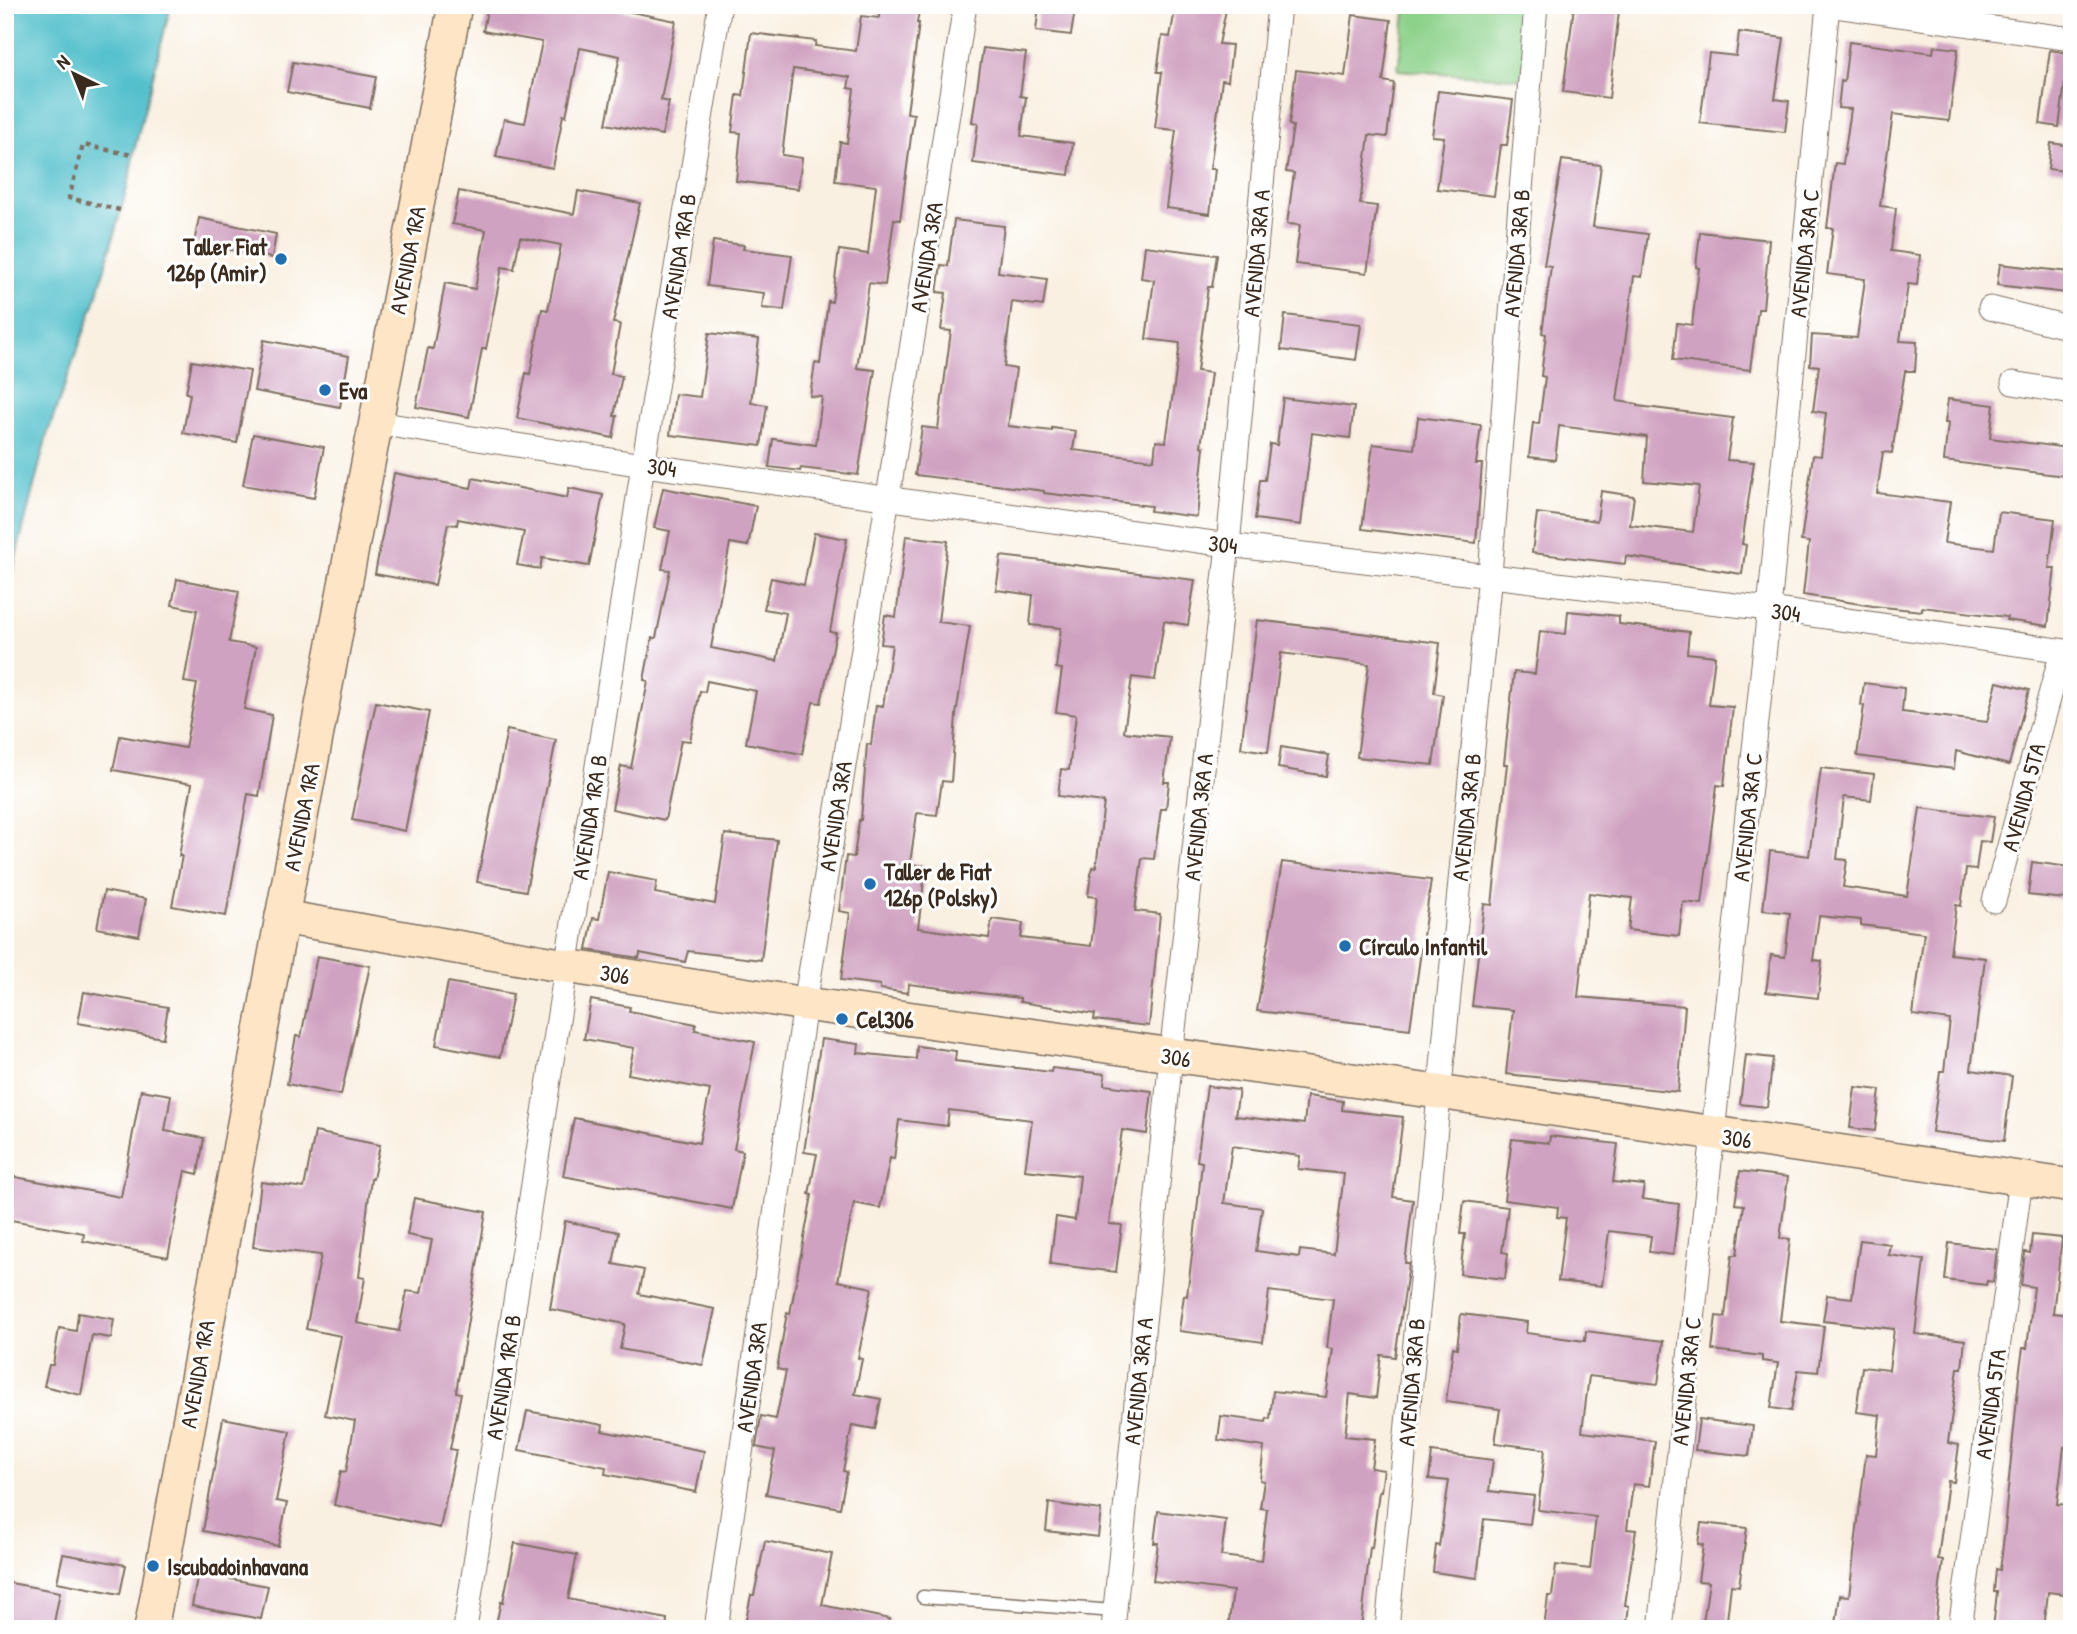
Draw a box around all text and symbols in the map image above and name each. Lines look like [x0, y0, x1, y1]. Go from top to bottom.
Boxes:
north arrow [38, 38, 108, 108]
text: N [50, 49, 75, 75]
street label: AVENIDA 3RA C [1782, 187, 1826, 319]
street label: AVENIDA 3RA A [1235, 188, 1277, 318]
street label: AVENIDA 3RA B [1495, 188, 1537, 318]
street label: AVENIDA 1RA B [653, 191, 703, 321]
street label: AVENIDA 3RA [902, 200, 950, 314]
street label: AVENIDA 1RA [381, 203, 433, 317]
place label: Taller Fiat 126p (Amir) [167, 231, 268, 289]
marker: Taller Fiat 126p (Amir) [273, 251, 289, 267]
place label: Eva [339, 375, 367, 406]
marker: Eva [317, 382, 333, 398]
street label: 304 [645, 450, 679, 484]
street label: 304 [1207, 527, 1239, 561]
street label: 304 [1769, 595, 1803, 629]
street label: AVENIDA 5TA [1994, 739, 2052, 855]
street label: AVENIDA 3RA C [1725, 751, 1769, 883]
street label: AVENIDA 1RA B [564, 752, 614, 882]
street label: AVENIDA 3RA A [1176, 752, 1220, 882]
street label: AVENIDA 3RA B [1444, 752, 1488, 882]
street label: AVENIDA 3RA [811, 759, 859, 873]
street label: AVENIDA 1RA [275, 760, 327, 874]
place label: Taller de Fiat 126p (Polsky) [883, 856, 998, 914]
marker: Taller de Fiat 126p (Polsky) [862, 876, 878, 892]
place label: Círculo Infantil [1359, 931, 1488, 962]
marker: Círculo Infantil [1337, 938, 1353, 954]
street label: 306 [598, 956, 632, 992]
place label: Cel306 [856, 1004, 914, 1035]
marker: Cel306 [834, 1011, 850, 1027]
street label: 306 [1159, 1040, 1193, 1074]
street label: 306 [1720, 1121, 1754, 1155]
street label: AVENIDA 1RA B [478, 1312, 528, 1442]
street label: AVENIDA 3RA C [1664, 1315, 1708, 1447]
street label: AVENIDA 3RA A [1116, 1316, 1160, 1446]
street label: AVENIDA 1RA [172, 1317, 222, 1431]
street label: AVENIDA 3RA B [1390, 1317, 1432, 1447]
street label: AVENIDA 3RA [728, 1320, 774, 1434]
street label: AVENIDA 5TA [1967, 1347, 2013, 1461]
place label: Iscubadoinhavana [167, 1551, 308, 1582]
marker: Iscubadoinhavana [145, 1558, 161, 1574]

